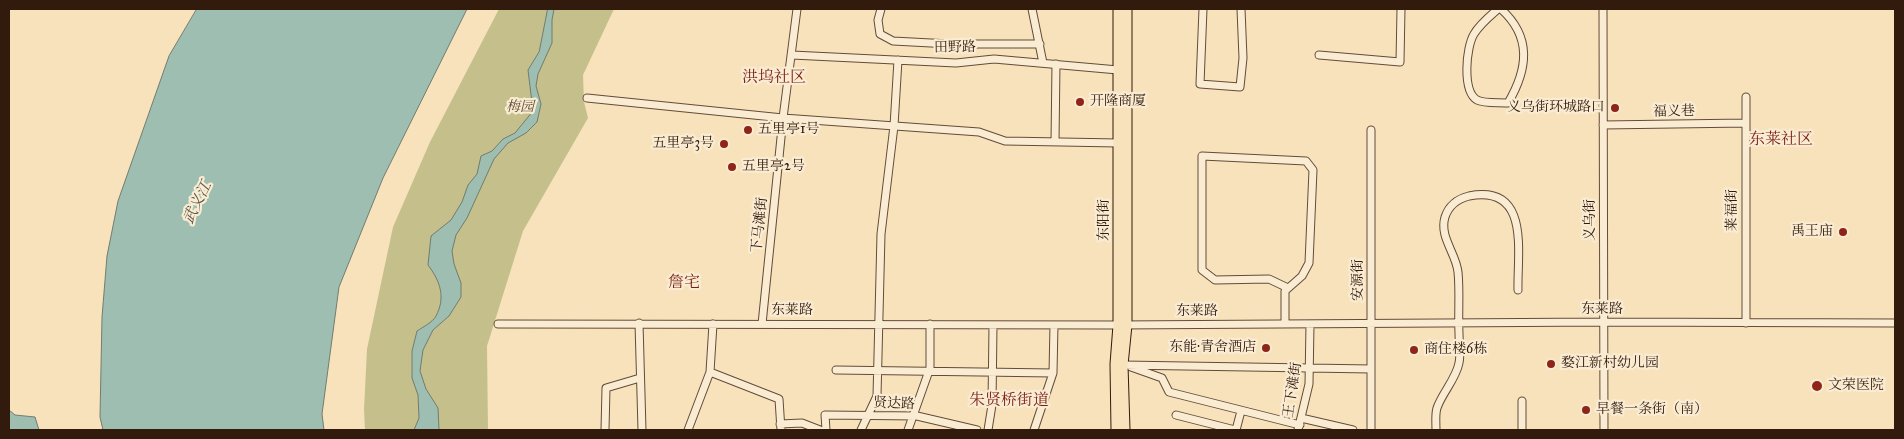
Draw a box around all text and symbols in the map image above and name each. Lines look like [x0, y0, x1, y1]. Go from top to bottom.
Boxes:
street label: 田野路 [934, 39, 976, 57]
district label: 洪坞社区 [742, 68, 806, 88]
place label: 开隆商厦 [1090, 94, 1146, 110]
marker: 开隆商厦 [1074, 96, 1086, 108]
park label: 梅园 [506, 100, 534, 116]
place label: 义乌街环城路口 [1507, 100, 1605, 116]
marker: 义乌街环城路口 [1609, 102, 1621, 114]
street label: 福义巷 [1653, 103, 1695, 121]
place label: 五里亭1号 [758, 122, 820, 138]
marker: 五里亭1号 [742, 124, 754, 136]
district label: 东莱社区 [1749, 130, 1813, 150]
place label: 五里亭3号 [652, 136, 714, 152]
marker: 五里亭3号 [718, 138, 730, 150]
place label: 五里亭2号 [742, 159, 805, 175]
marker: 五里亭2号 [726, 161, 738, 173]
water label: 武义江 [180, 179, 216, 227]
street label: 莱福街 [1725, 189, 1741, 231]
street label: 下马滩街 [749, 196, 771, 254]
street label: 东阳街 [1097, 199, 1113, 241]
street label: 义乌街 [1583, 199, 1599, 241]
place label: 禹王庙 [1791, 224, 1833, 240]
marker: 禹王庙 [1837, 226, 1849, 238]
street label: 安源街 [1351, 259, 1367, 301]
district label: 詹宅 [668, 273, 700, 293]
street label: 东莱路 [1581, 302, 1623, 318]
street label: 东莱路 [771, 303, 813, 319]
street label: 东莱路 [1176, 304, 1218, 320]
place label: 东能·青舍酒店 [1169, 340, 1256, 356]
marker: 东能·青舍酒店 [1260, 342, 1272, 354]
place label: 商住楼6栋 [1424, 342, 1487, 358]
marker: 商住楼6栋 [1408, 344, 1420, 356]
place label: 婺江新村幼儿园 [1561, 356, 1659, 372]
marker: 婺江新村幼儿园 [1545, 358, 1557, 370]
street label: 王下滩街 [1280, 361, 1306, 419]
place label: 文荣医院 [1828, 378, 1884, 394]
marker: 文荣医院 [1810, 379, 1824, 393]
district label: 朱贤桥街道 [969, 391, 1049, 411]
street label: 贤达路 [873, 395, 915, 413]
place label: 早餐一条街（南） [1596, 402, 1708, 418]
marker: 早餐一条街（南） [1580, 404, 1592, 416]

